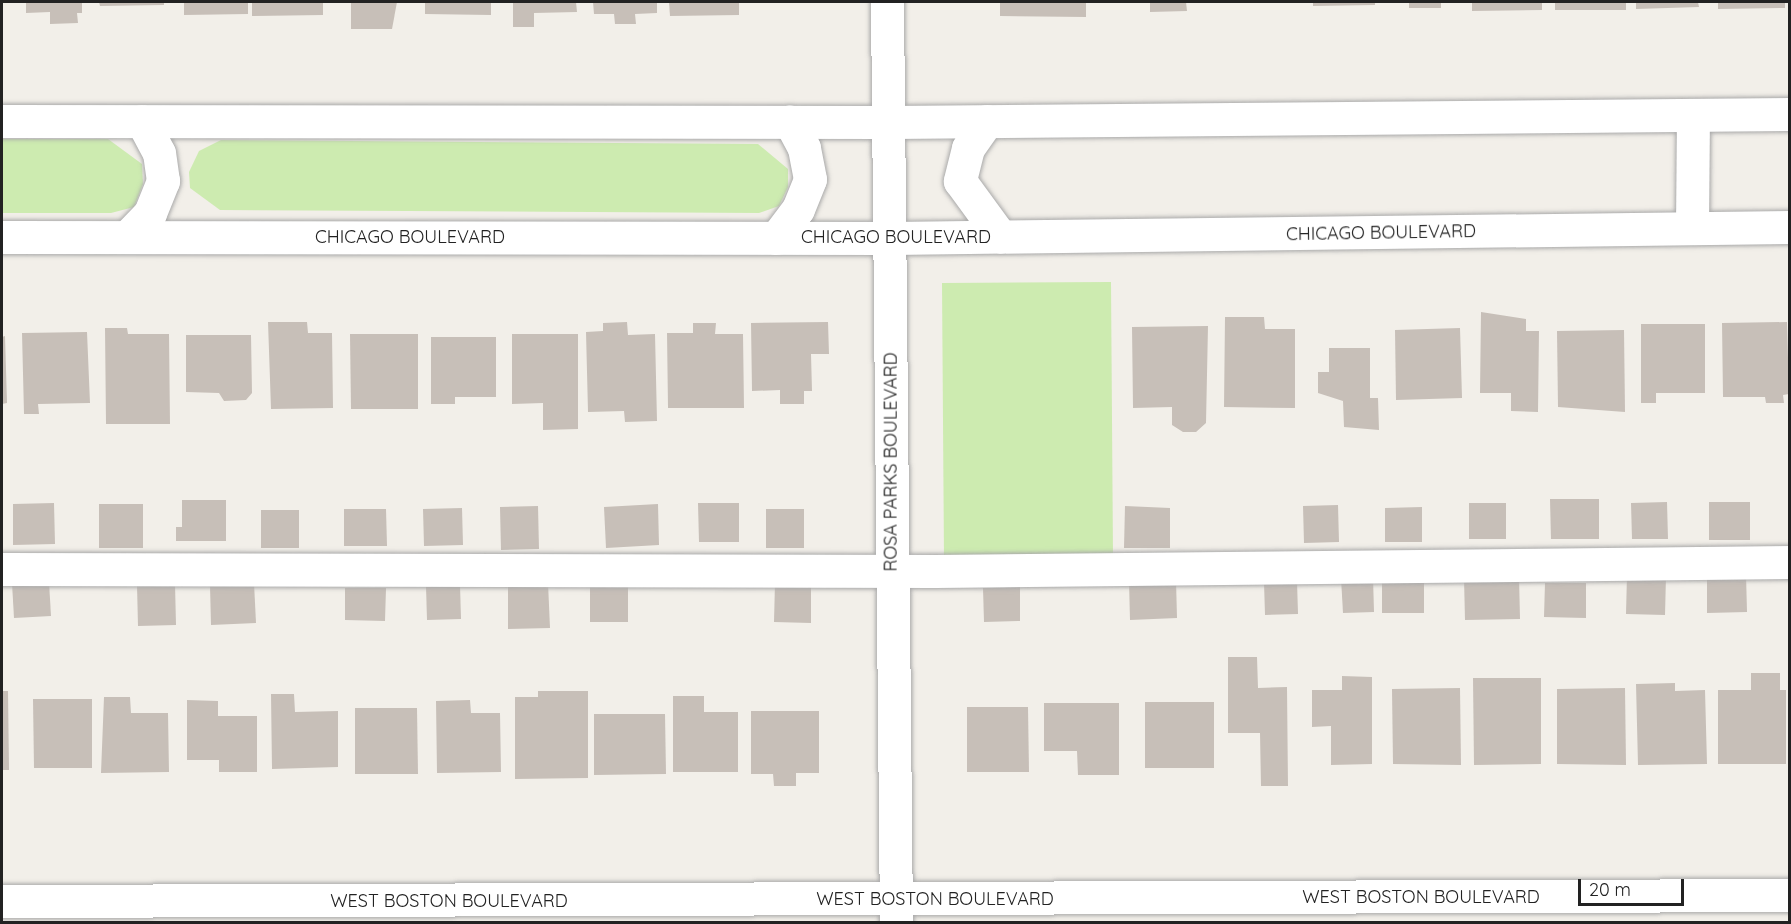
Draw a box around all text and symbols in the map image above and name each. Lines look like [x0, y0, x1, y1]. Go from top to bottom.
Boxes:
street label: CHICAGO BOULEVARD [1286, 221, 1476, 245]
street label: CHICAGO BOULEVARD [315, 226, 505, 248]
street label: CHICAGO BOULEVARD [801, 226, 991, 248]
street label: ROSA PARKS BOULEVARD [880, 352, 902, 572]
scale bar [1581, 867, 1688, 905]
text: 20 m [1589, 878, 1631, 901]
street label: WEST BOSTON BOULEVARD [1302, 886, 1540, 908]
street label: WEST BOSTON BOULEVARD [816, 888, 1054, 910]
street label: WEST BOSTON BOULEVARD [330, 890, 568, 912]

